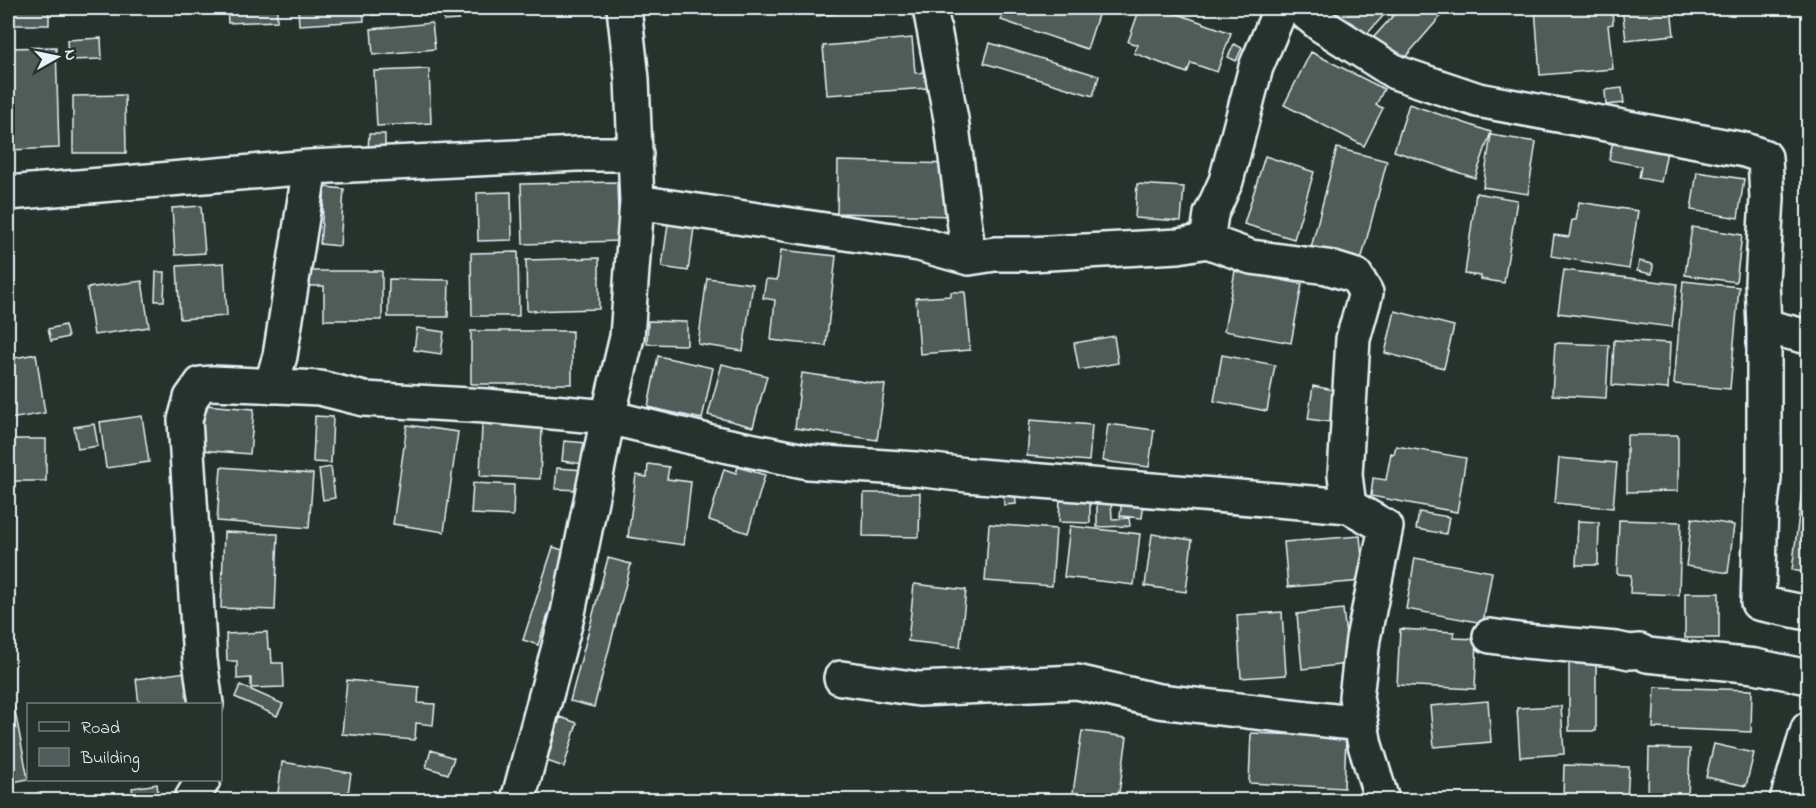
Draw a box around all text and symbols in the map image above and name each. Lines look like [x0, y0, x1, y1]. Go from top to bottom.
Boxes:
north arrow [27, 27, 87, 87]
text: N [57, 48, 83, 62]
legend [27, 703, 222, 781]
text: Road [81, 716, 120, 742]
text: Building [80, 746, 140, 773]

